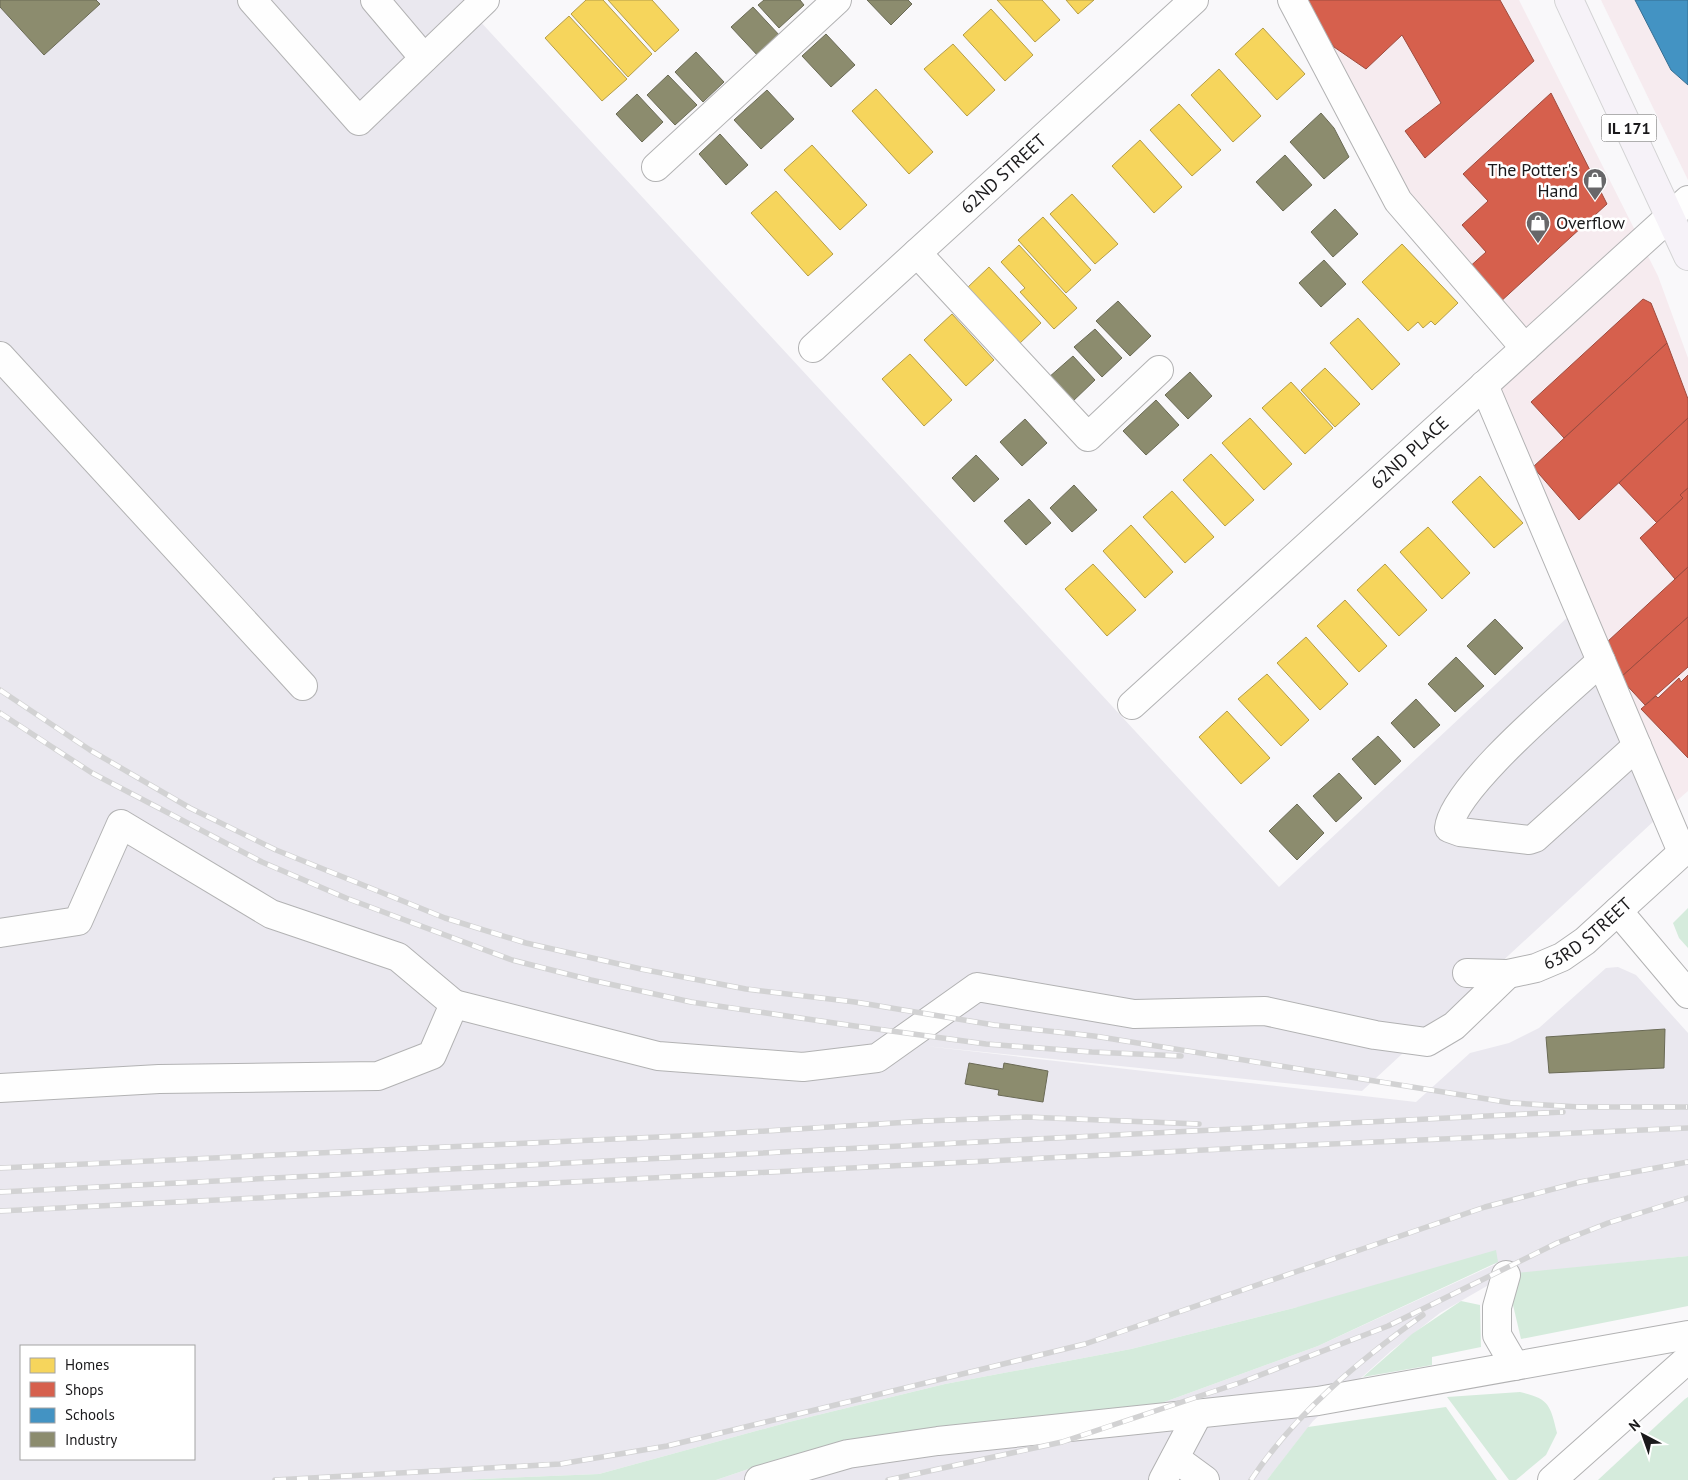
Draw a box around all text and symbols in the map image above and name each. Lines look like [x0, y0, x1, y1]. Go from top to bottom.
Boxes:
road number: IL 171 [1602, 115, 1656, 142]
street label: 62ND STREET [956, 129, 1051, 219]
place label: The Potter's Hand [1487, 158, 1578, 202]
shop icon: The Potter's Hand [1582, 167, 1608, 201]
shop icon: Overflow [1525, 210, 1551, 244]
place label: Overflow [1556, 211, 1626, 234]
street label: 62ND PLACE [1365, 411, 1453, 494]
street label: 63RD STREET [1540, 892, 1636, 975]
legend [20, 1345, 195, 1460]
text: Homes [65, 1355, 109, 1374]
text: Shops [65, 1380, 104, 1399]
text: Schools [65, 1405, 115, 1424]
north arrow [1618, 1410, 1668, 1460]
text: N [1625, 1415, 1644, 1435]
text: Industry [65, 1430, 117, 1449]

